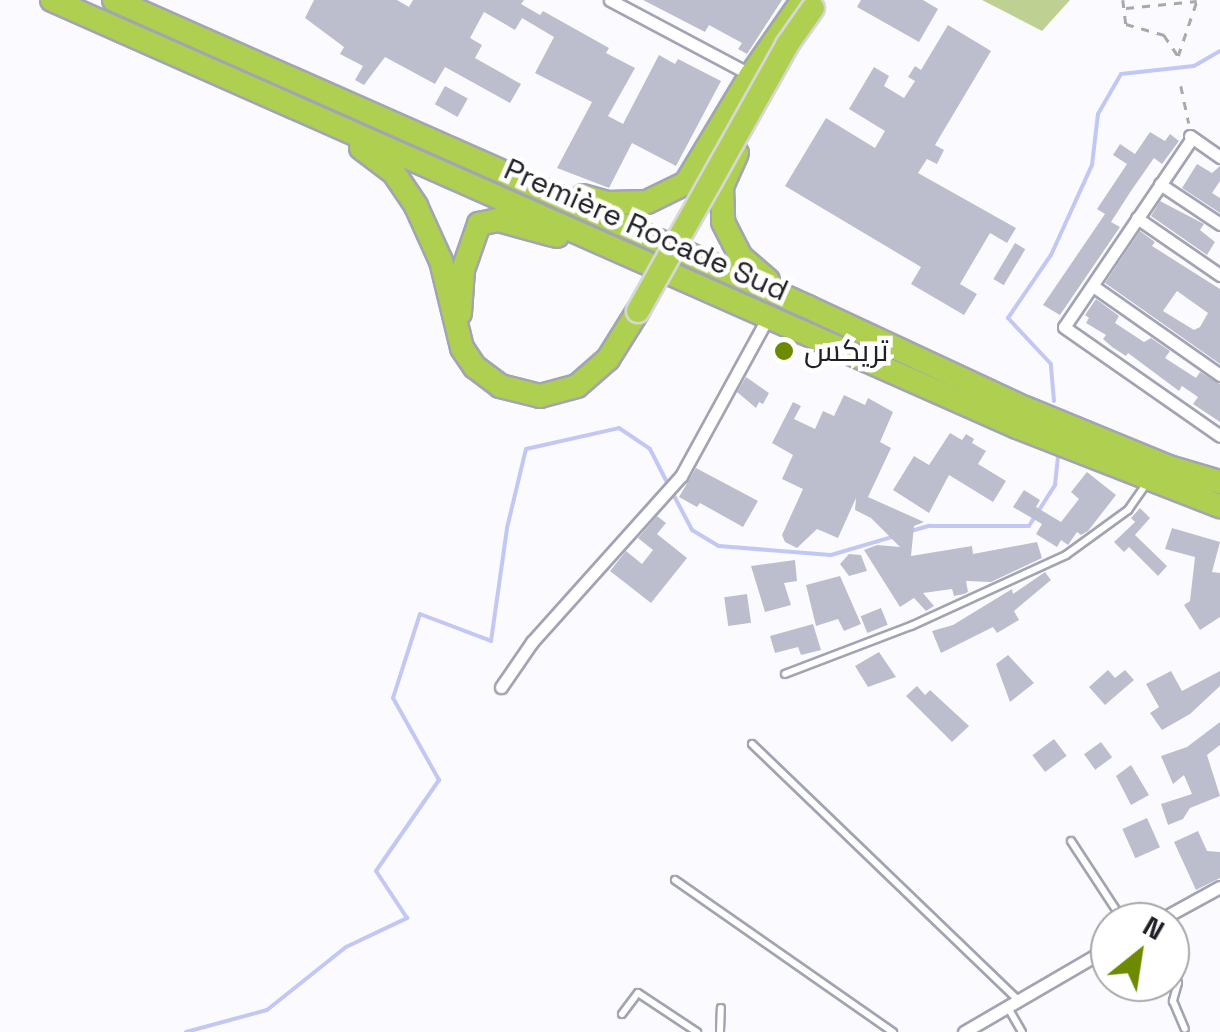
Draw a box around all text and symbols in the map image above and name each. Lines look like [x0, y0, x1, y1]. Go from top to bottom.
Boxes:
street label: Première Rocade Sud [499, 151, 793, 309]
place label: تريكس [804, 333, 889, 369]
marker: تريكس [773, 340, 795, 362]
north arrow [1090, 902, 1190, 1002]
text: N [1137, 907, 1171, 948]

